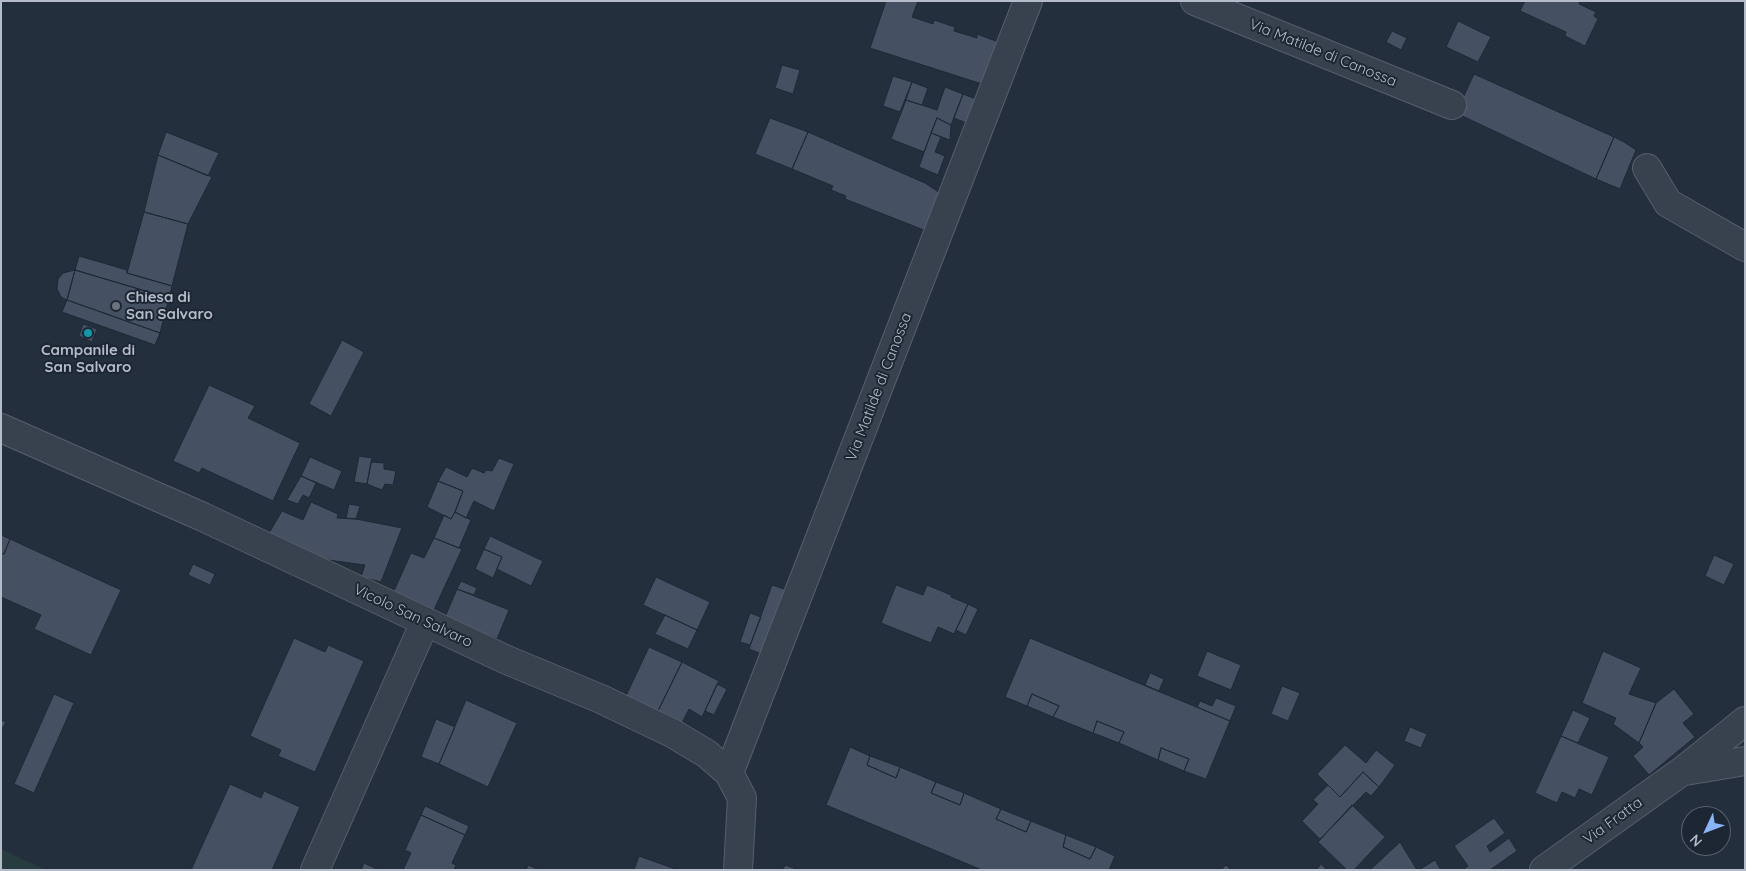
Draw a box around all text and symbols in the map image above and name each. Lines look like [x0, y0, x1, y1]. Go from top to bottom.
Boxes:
street label: Via Matilde di Canossa [1247, 15, 1399, 91]
place label: Chiesa di San Salvaro [126, 288, 213, 323]
marker: Chiesa di San Salvaro [110, 300, 122, 312]
street label: Via Matilde di Canossa [842, 310, 916, 464]
marker: Campanile di San Salvaro [82, 327, 94, 339]
place label: Campanile di San Salvaro [41, 341, 135, 376]
street label: Vicolo San Salvaro [351, 581, 475, 651]
street label: Via Fratta [1580, 794, 1646, 848]
north arrow [1681, 806, 1731, 856]
text: N [1686, 831, 1706, 850]

